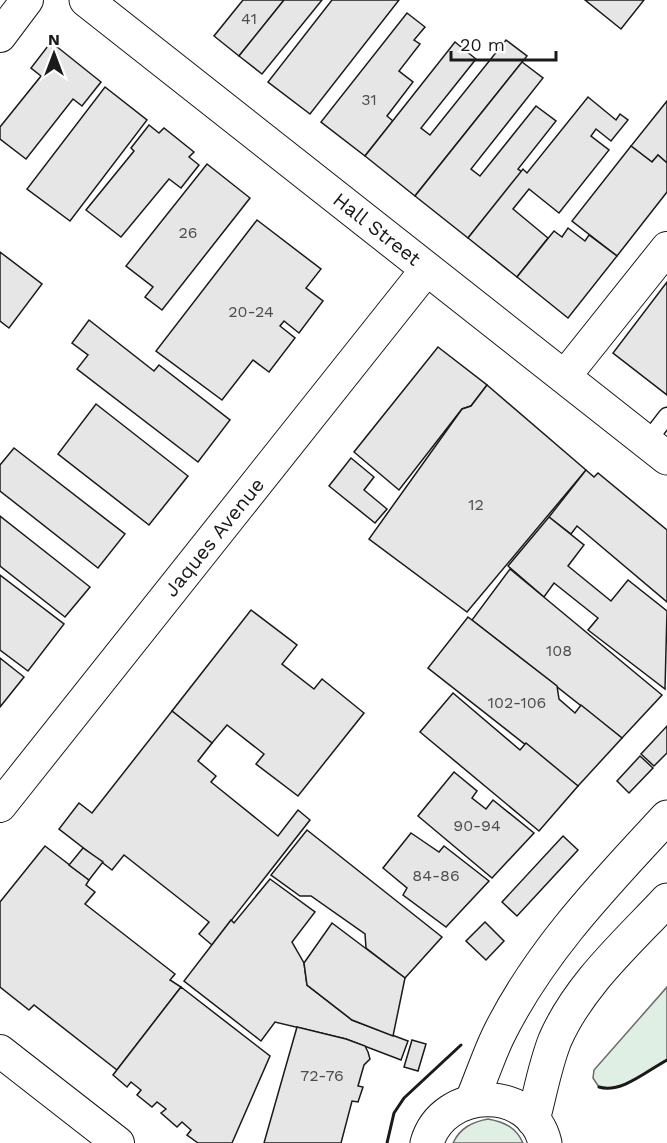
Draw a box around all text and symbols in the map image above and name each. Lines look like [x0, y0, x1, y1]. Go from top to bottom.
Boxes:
house number: 41 [241, 9, 257, 28]
north arrow [24, 24, 84, 84]
scale bar [451, 24, 556, 62]
text: N [48, 30, 60, 49]
text: 20 m [460, 34, 505, 55]
house number: 31 [361, 90, 377, 109]
street label: Hall Street [328, 187, 426, 271]
house number: 26 [178, 223, 198, 242]
house number: 20-24 [228, 302, 274, 321]
street label: Jaques Avenue [159, 473, 269, 601]
house number: 12 [468, 495, 484, 514]
house number: 108 [546, 641, 572, 660]
house number: 102-106 [488, 693, 546, 712]
house number: 90-94 [453, 816, 501, 835]
house number: 84-86 [412, 866, 460, 885]
house number: 72-76 [300, 1066, 344, 1085]

